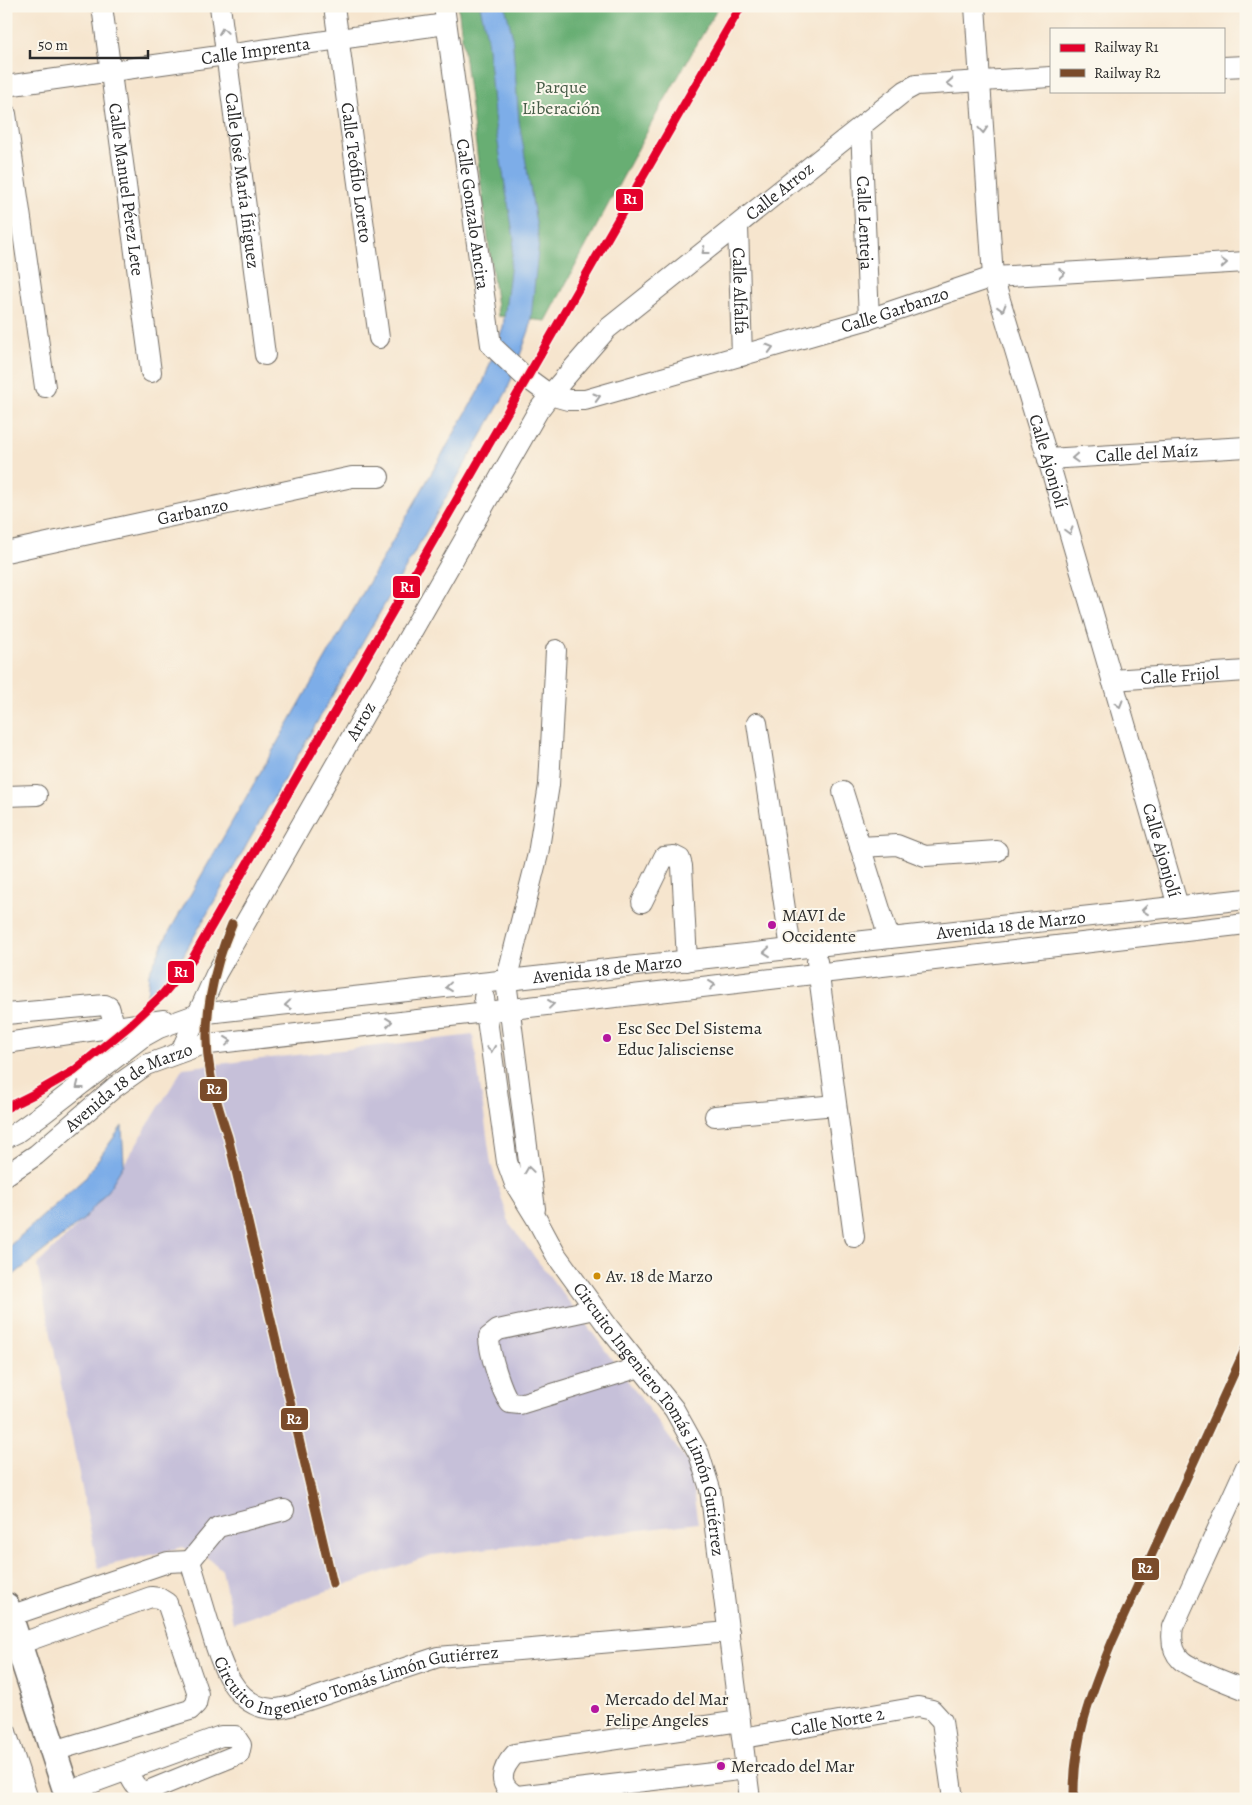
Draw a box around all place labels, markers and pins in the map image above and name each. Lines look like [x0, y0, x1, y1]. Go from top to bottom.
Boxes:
place label: MAVI de Occidente [782, 903, 856, 948]
marker: MAVI de Occidente [766, 919, 778, 931]
place label: Esc Sec Del Sistema Educ Jalisciense [617, 1016, 763, 1061]
marker: Esc Sec Del Sistema Educ Jalisciense [601, 1032, 613, 1044]
place label: Av. 18 de Marzo [605, 1265, 713, 1288]
marker: Av. 18 de Marzo [592, 1271, 602, 1281]
place label: Mercado del Mar Felipe Angeles [605, 1687, 729, 1732]
marker: Mercado del Mar Felipe Angeles [589, 1703, 601, 1715]
place label: Mercado del Mar [731, 1754, 855, 1778]
marker: Mercado del Mar [715, 1760, 727, 1772]

